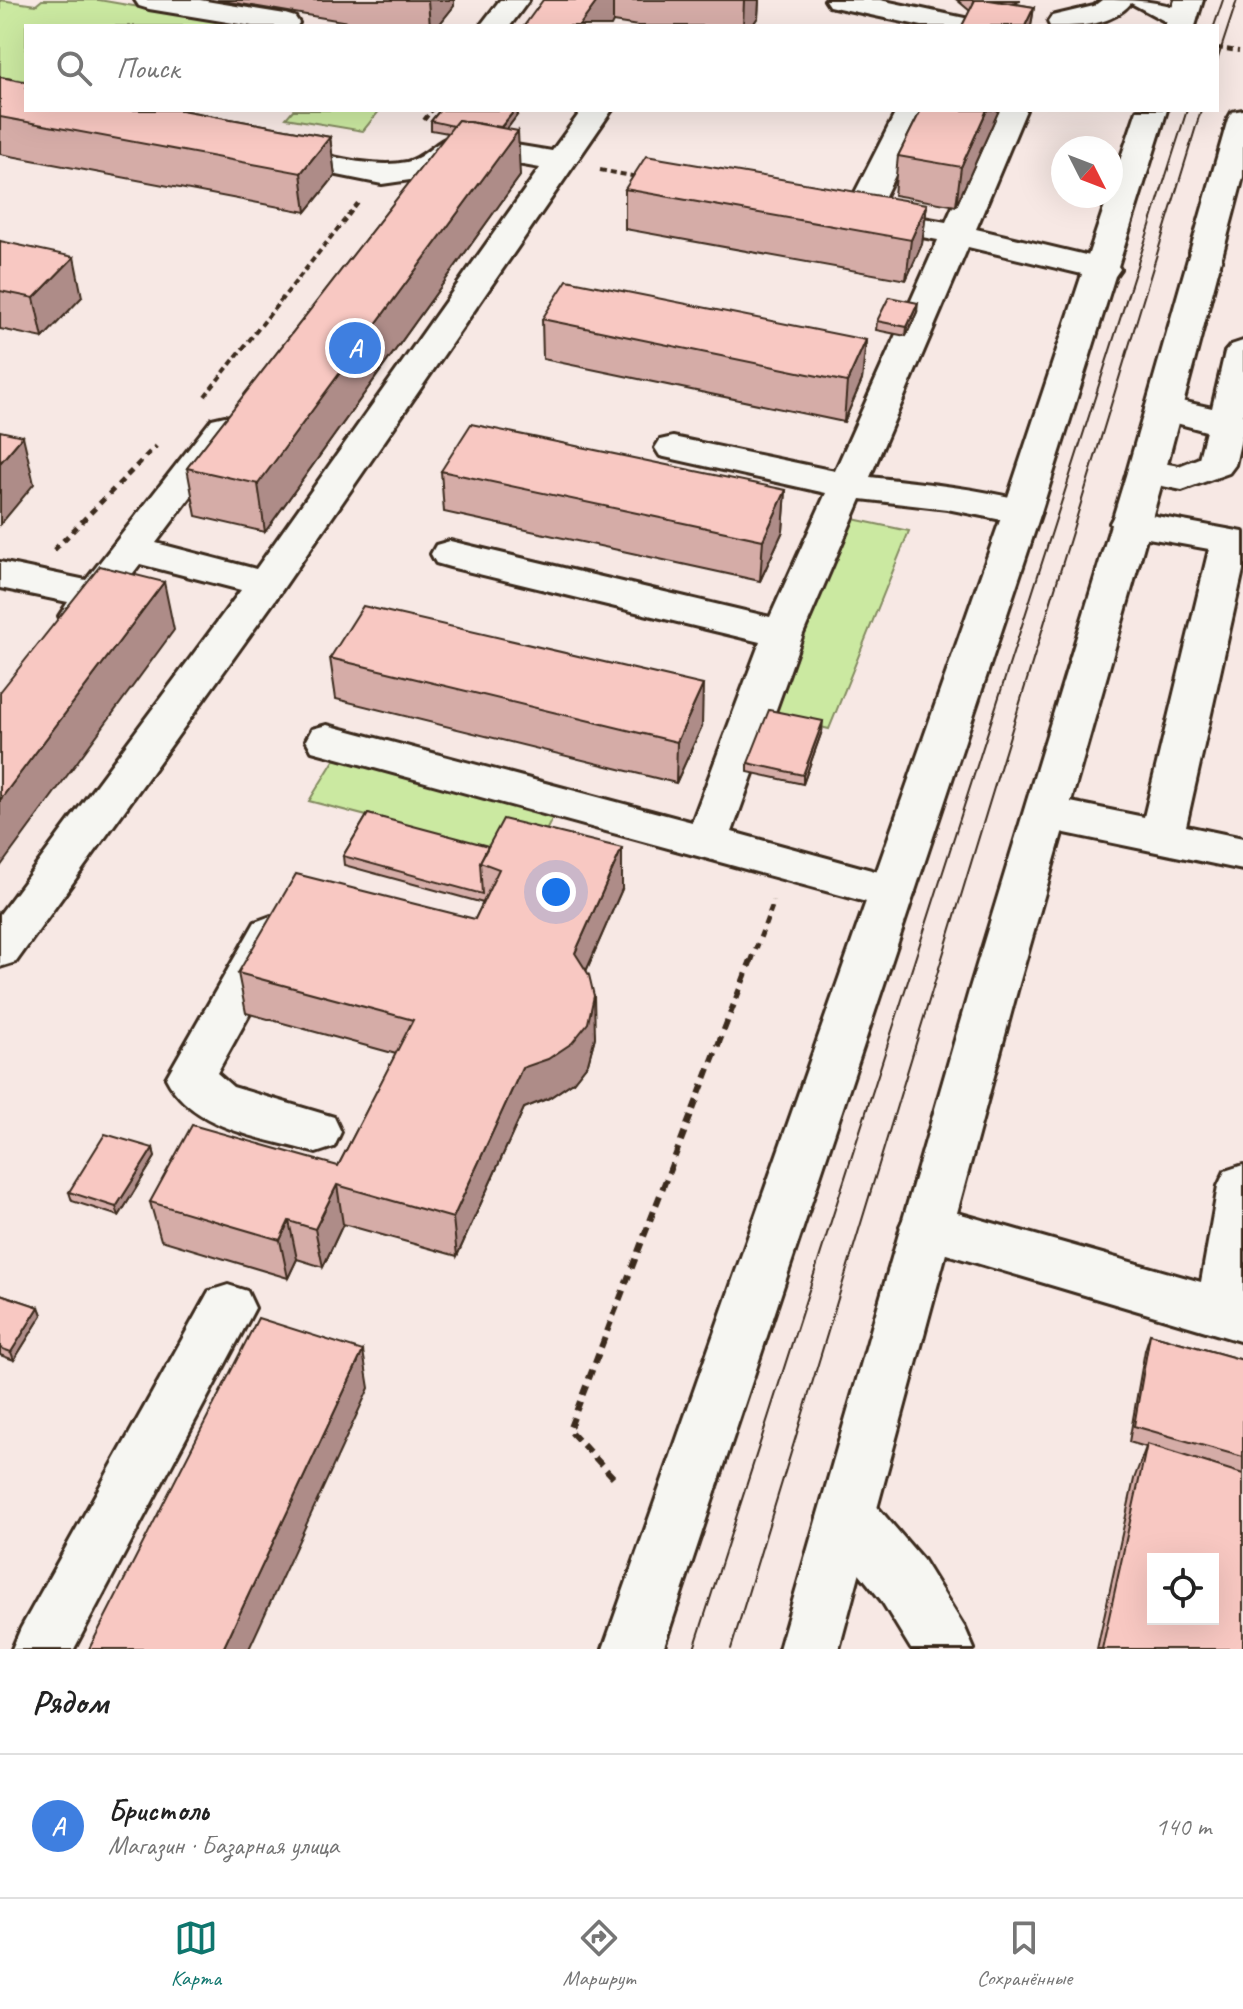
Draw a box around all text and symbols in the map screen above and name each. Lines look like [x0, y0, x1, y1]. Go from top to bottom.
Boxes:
search box [24, 24, 1219, 112]
icon: search [52, 46, 96, 90]
text: Поиск [116, 49, 179, 87]
north arrow [1051, 136, 1123, 208]
pin: A [329, 318, 381, 378]
your location [536, 872, 576, 912]
map controls [1147, 1553, 1219, 1625]
button: locate [1147, 1553, 1219, 1625]
text: Рядом [32, 1680, 108, 1723]
text: Бристоль [108, 1791, 208, 1829]
text: A [51, 1810, 65, 1843]
text: 140 m [1155, 1810, 1211, 1843]
text: Магазин · Базарная улица [108, 1829, 339, 1862]
tab: Карта [171, 1916, 221, 1992]
tab: Маршрут [563, 1916, 635, 1992]
tab: Сохранённые [977, 1916, 1072, 1992]

